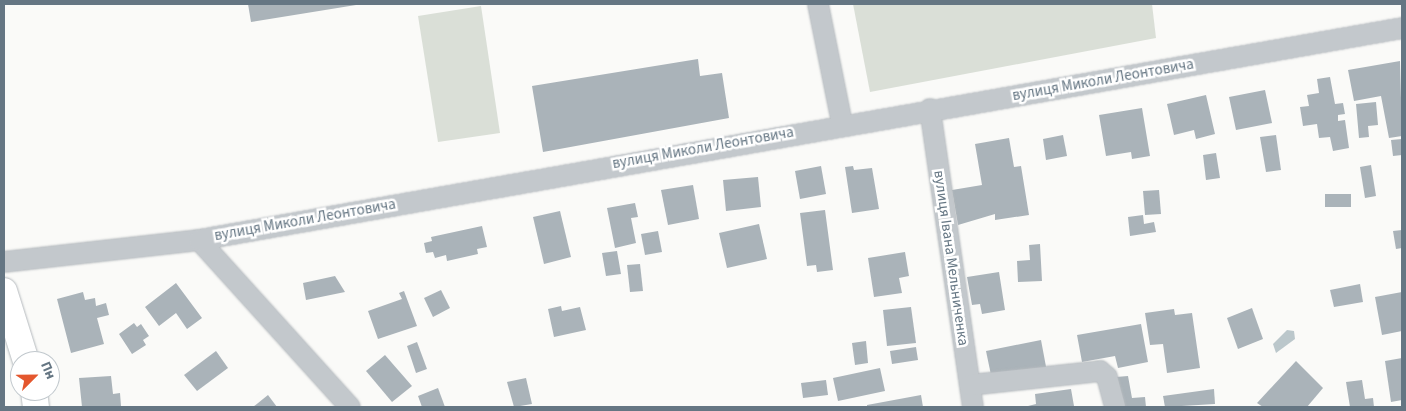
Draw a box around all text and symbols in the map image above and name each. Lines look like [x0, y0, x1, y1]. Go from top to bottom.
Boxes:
street label: вулиця Миколи Леонтовича [1011, 55, 1195, 105]
street label: вулиця Миколи Леонтовича [611, 123, 795, 173]
street label: вулиця Івана Мельниченка [930, 169, 972, 347]
street label: вулиця Миколи Леонтовича [213, 195, 397, 245]
north arrow [10, 351, 60, 401]
text: Пн [35, 359, 60, 382]

